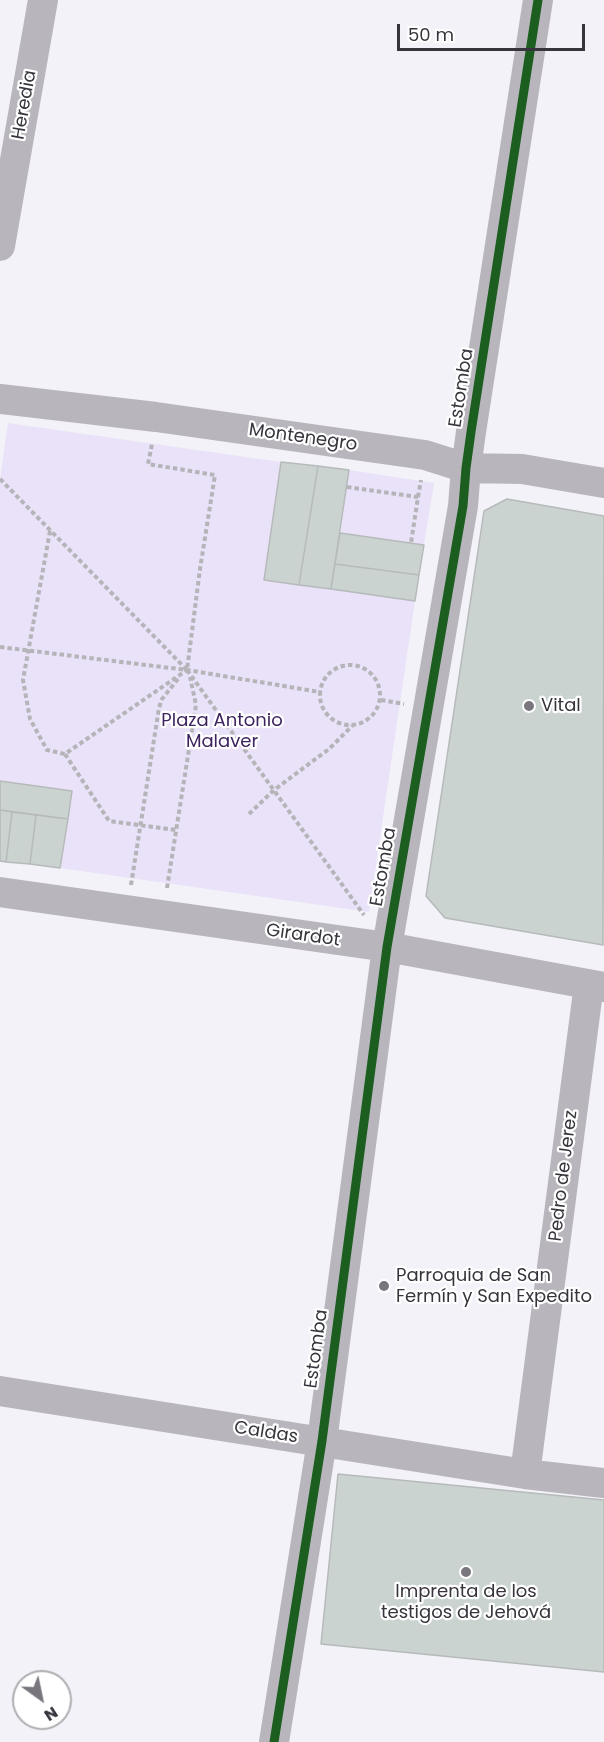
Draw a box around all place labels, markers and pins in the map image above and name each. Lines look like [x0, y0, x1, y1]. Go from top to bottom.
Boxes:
place label: Vital [541, 695, 581, 717]
marker: Vital [522, 699, 536, 713]
place label: Parroquia de San Fermín y San Expedito [396, 1265, 592, 1308]
marker: Parroquia de San Fermín y San Expedito [377, 1279, 391, 1293]
marker: Imprenta de los testigos de Jehová [459, 1565, 473, 1579]
place label: Imprenta de los testigos de Jehová [381, 1581, 551, 1624]

